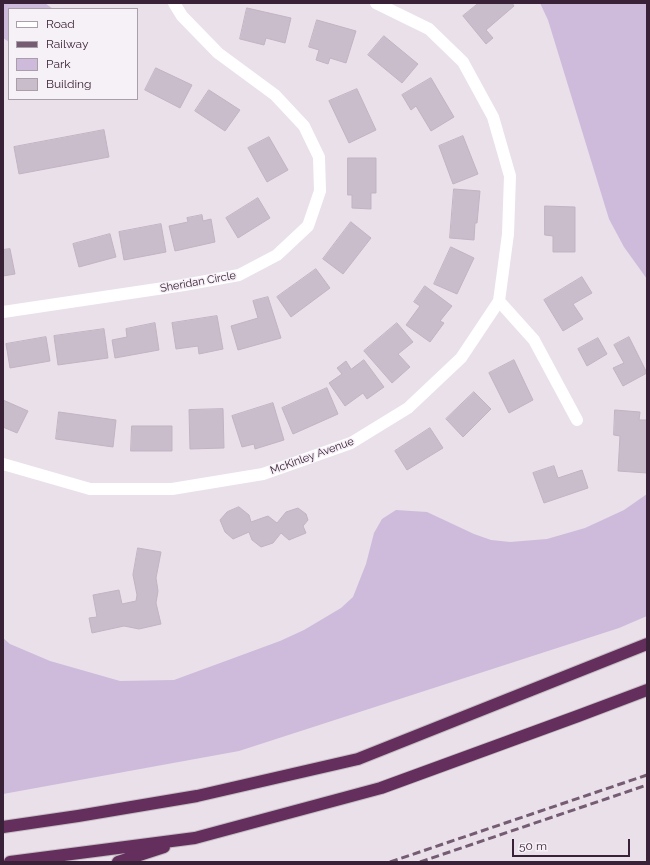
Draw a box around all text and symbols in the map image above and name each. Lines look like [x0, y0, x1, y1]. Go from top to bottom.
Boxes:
legend [8, 8, 138, 100]
text: Road [46, 17, 75, 31]
text: Railway [46, 37, 88, 51]
text: Park [46, 57, 71, 71]
text: Building [46, 77, 92, 91]
street label: Sheridan Circle [159, 269, 237, 295]
street label: McKinley Avenue [268, 435, 356, 477]
scale bar [514, 831, 632, 857]
text: 50 m [519, 839, 547, 853]

